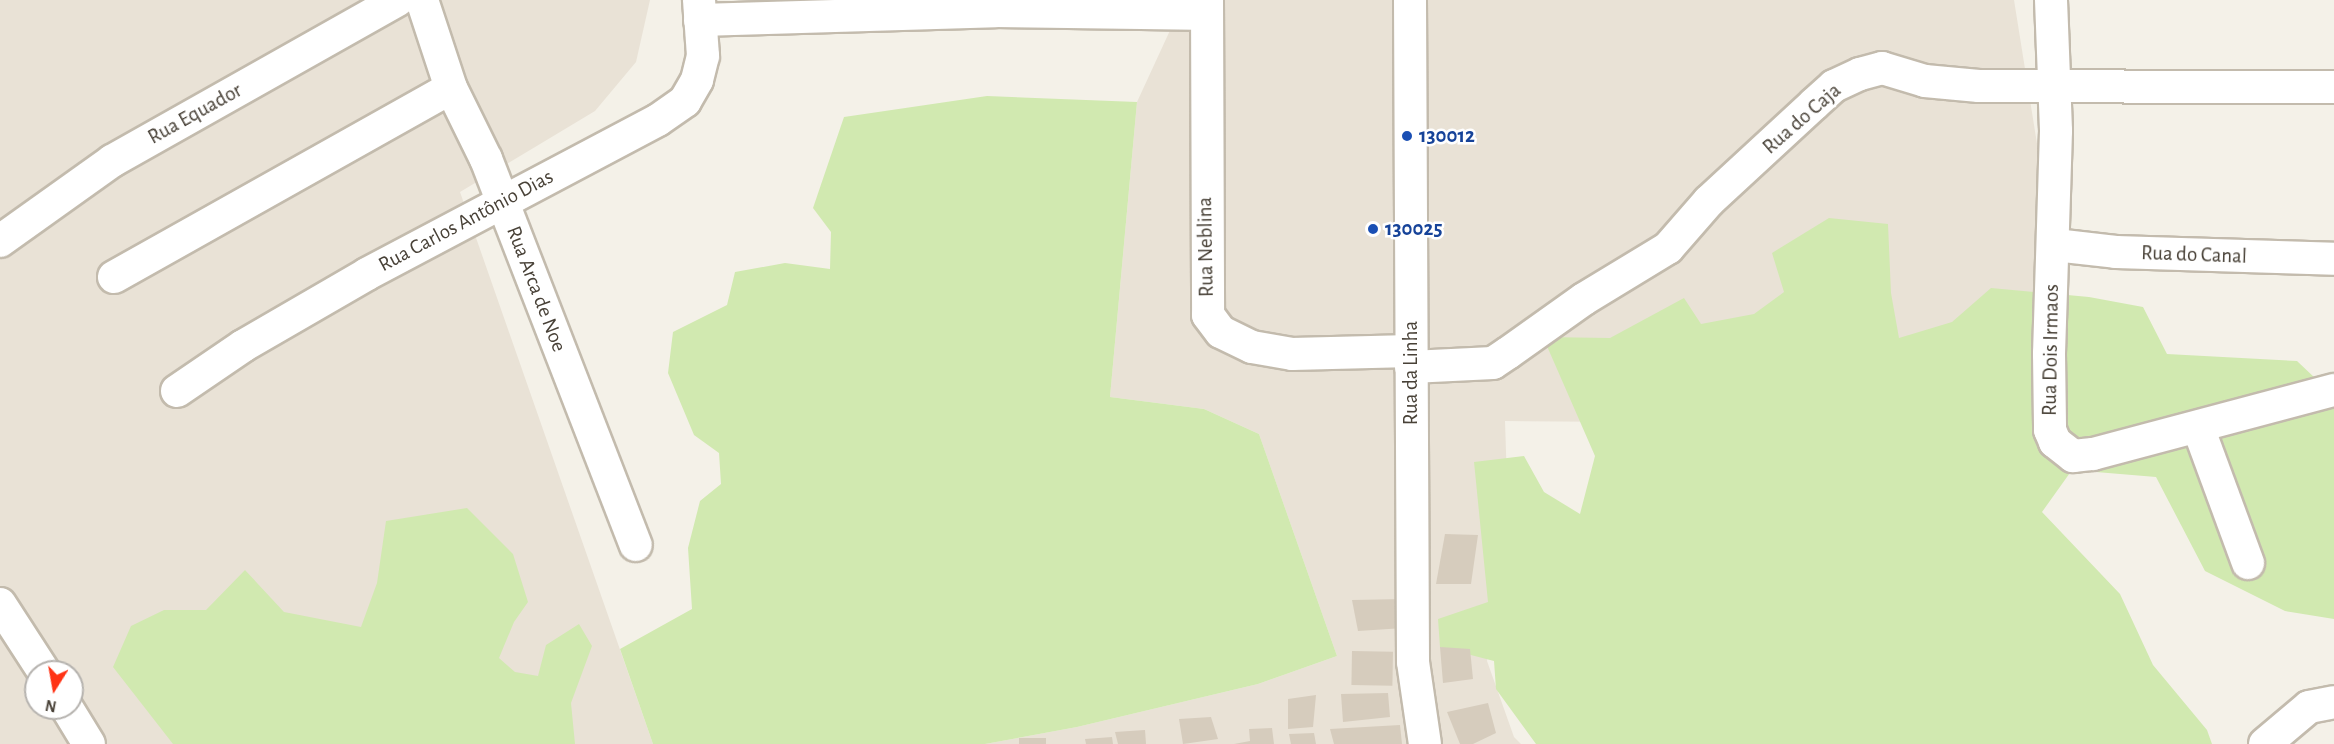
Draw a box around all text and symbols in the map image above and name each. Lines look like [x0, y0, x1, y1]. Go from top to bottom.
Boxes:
street label: Rua Equador [144, 78, 246, 150]
street label: Rua do Caja [1758, 78, 1846, 160]
place label: 130012 [1419, 123, 1475, 149]
marker: 130012 [1400, 129, 1414, 143]
street label: Rua Carlos Antônio Dias [374, 164, 558, 278]
street label: Rua Neblina [1193, 197, 1219, 297]
place label: 130025 [1385, 216, 1442, 242]
marker: 130025 [1366, 222, 1380, 236]
street label: Rua Arca de Noe [500, 223, 572, 355]
street label: Rua do Canal [2141, 241, 2247, 269]
street label: Rua Dois Irmaos [2037, 284, 2065, 416]
street label: Rua da Linha [1398, 321, 1424, 425]
north arrow [24, 660, 84, 720]
text: N [44, 697, 58, 715]

